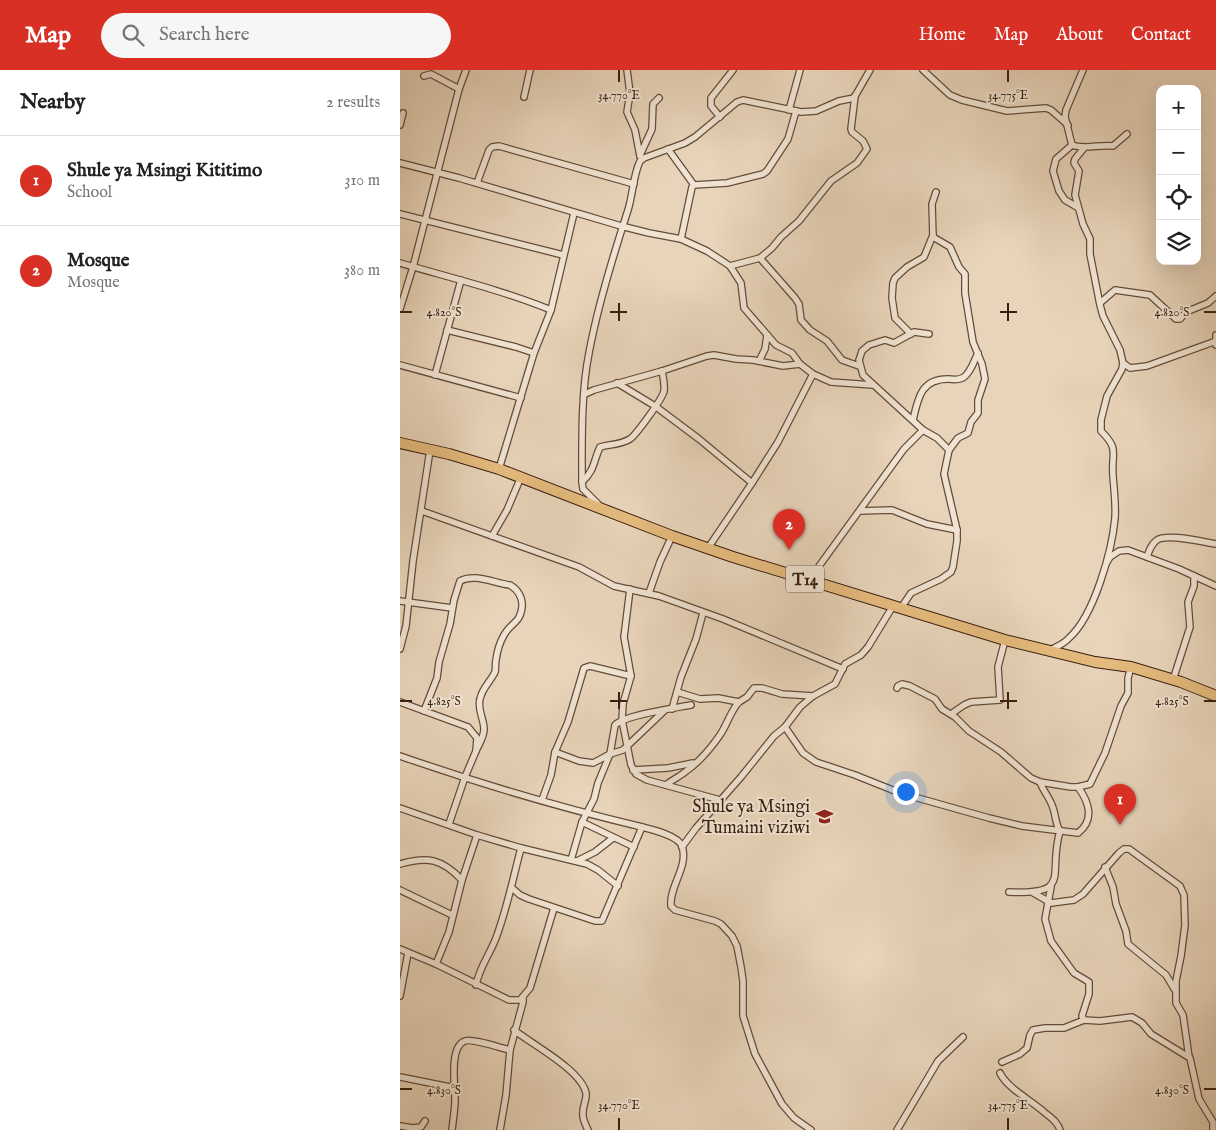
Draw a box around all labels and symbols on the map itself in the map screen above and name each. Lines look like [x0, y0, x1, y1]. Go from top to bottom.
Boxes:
text: 34.770°E [598, 88, 640, 103]
text: 34.775°E [988, 88, 1028, 103]
text: 4.820°S [427, 305, 461, 320]
text: 4.820°S [1155, 305, 1189, 320]
pin: 2 [773, 509, 805, 550]
road number: T14 [786, 566, 824, 592]
text: 4.825°S [427, 694, 461, 709]
text: 4.825°S [1155, 694, 1189, 709]
your location [893, 779, 919, 805]
pin: 1 [1104, 784, 1136, 825]
place label: Shule ya Msingi Tumaini viziwi [692, 796, 810, 840]
school or university icon: Shule ya Msingi Tumaini viziwi [814, 806, 834, 826]
text: 4.830°S [427, 1083, 461, 1098]
text: 4.830°S [1155, 1083, 1189, 1098]
text: 34.770°E [598, 1098, 640, 1113]
text: 34.775°E [988, 1098, 1028, 1113]

